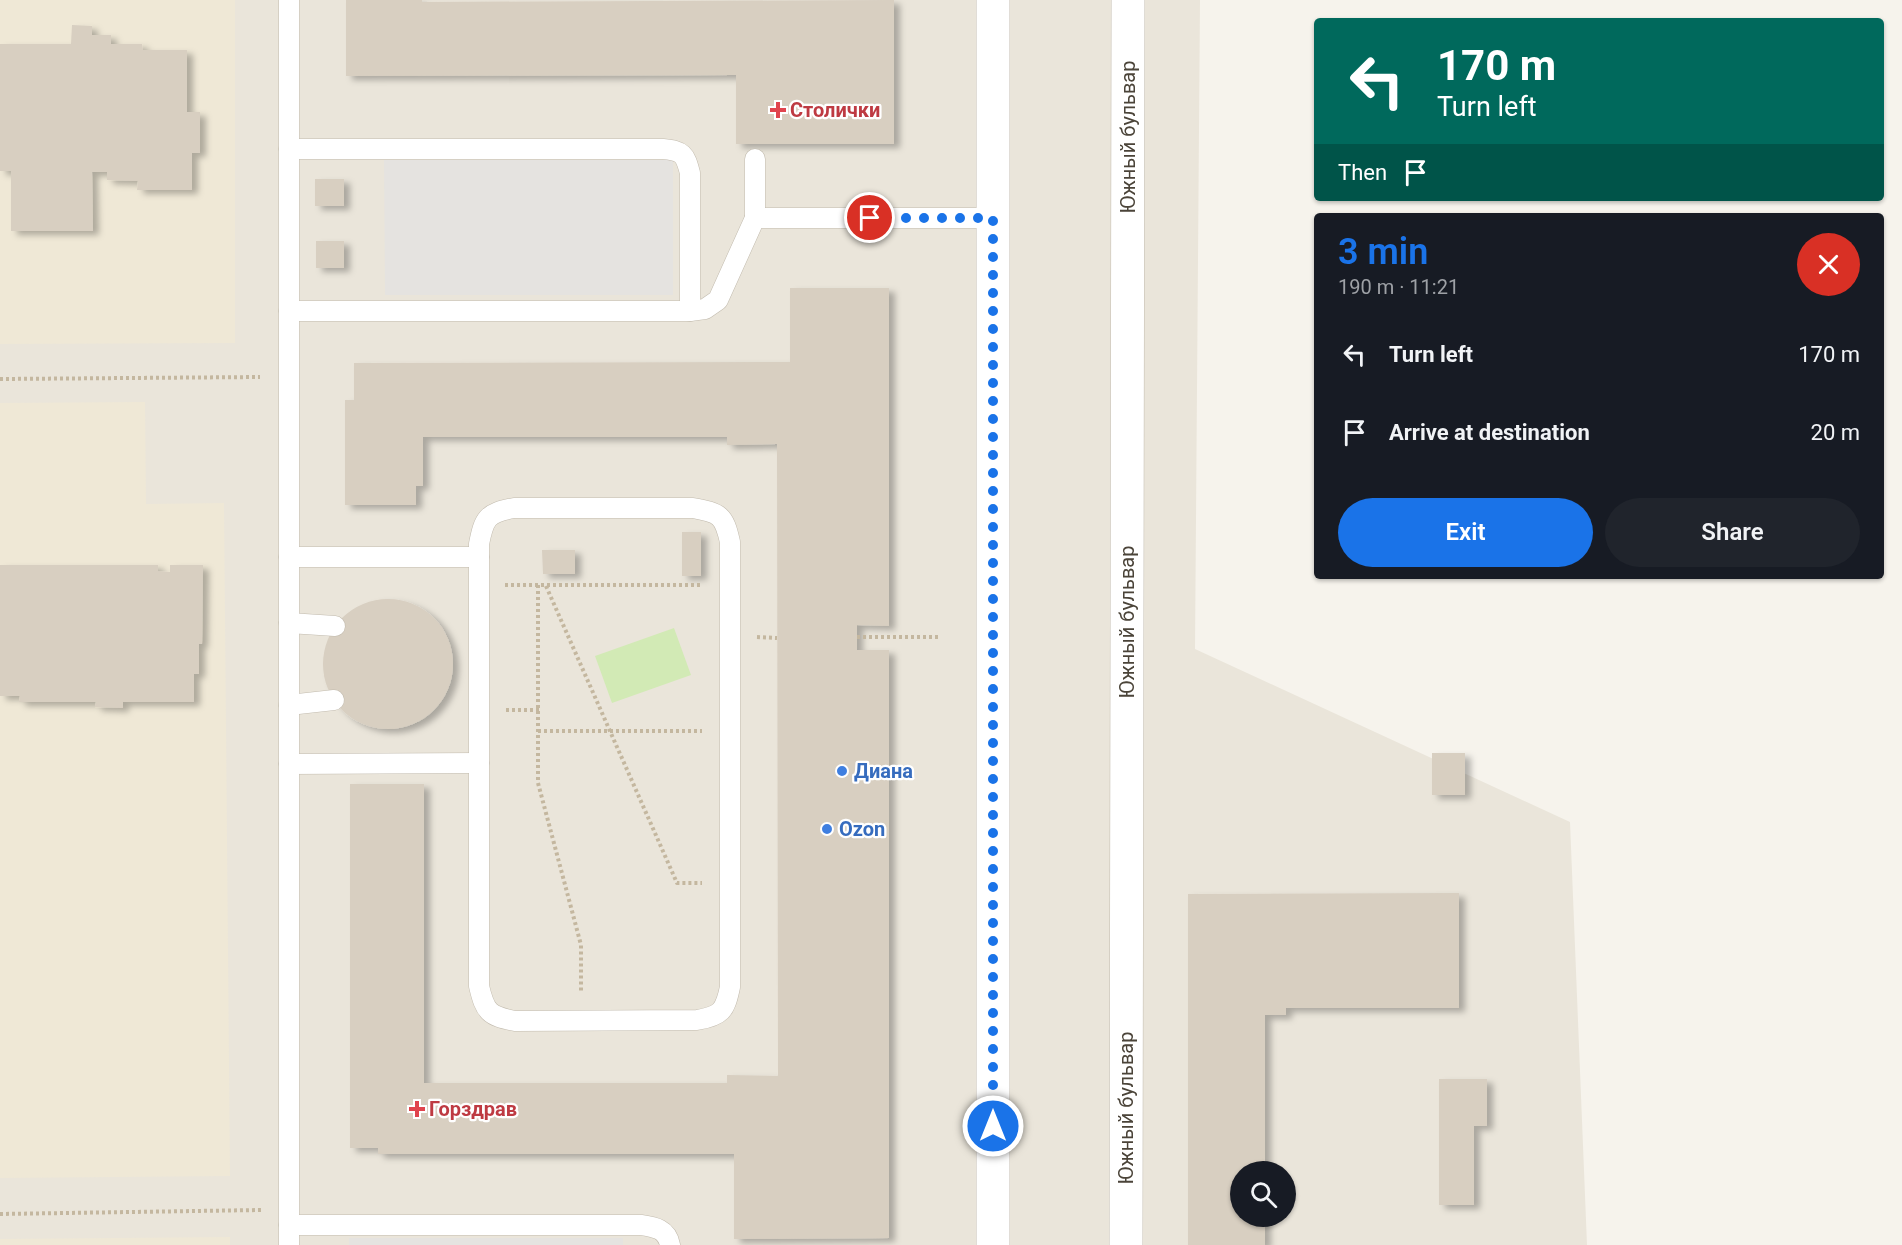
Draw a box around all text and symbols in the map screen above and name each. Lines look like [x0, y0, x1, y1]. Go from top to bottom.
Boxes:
text: 170 m [1437, 41, 1556, 90]
icon: left [1338, 42, 1416, 120]
street label: Южный бульвар [1116, 61, 1140, 213]
text: Turn left [1437, 91, 1537, 123]
place label: Столички [790, 98, 880, 122]
marker: Столички [771, 103, 785, 117]
icon: arrive [1399, 156, 1432, 189]
text: Then [1338, 160, 1387, 185]
pin [844, 192, 895, 243]
icon: arrive [853, 201, 886, 234]
text: 3 min [1338, 231, 1428, 273]
button: close [1797, 233, 1860, 296]
text: 190 m · 11:21 [1338, 275, 1459, 299]
icon: left [1338, 338, 1371, 371]
text: Turn left [1389, 342, 1473, 367]
text: 170 m [1798, 342, 1860, 367]
icon: arrive [1338, 416, 1371, 449]
text: Arrive at destination [1389, 420, 1590, 445]
text: 20 m [1811, 420, 1860, 445]
button: Exit [1338, 498, 1593, 567]
button: Share [1605, 498, 1860, 567]
street label: Южный бульвар [1115, 546, 1139, 698]
place label: Диана [854, 759, 913, 783]
marker: Диана [835, 764, 849, 778]
place label: Ozon [839, 817, 885, 841]
marker: Ozon [820, 822, 834, 836]
street label: Южный бульвар [1114, 1032, 1138, 1184]
position arrow [961, 1094, 1025, 1158]
place label: Горздрав [429, 1097, 517, 1121]
marker: Горздрав [410, 1102, 424, 1116]
map controls [1230, 1161, 1296, 1227]
button: search [1230, 1161, 1296, 1227]

